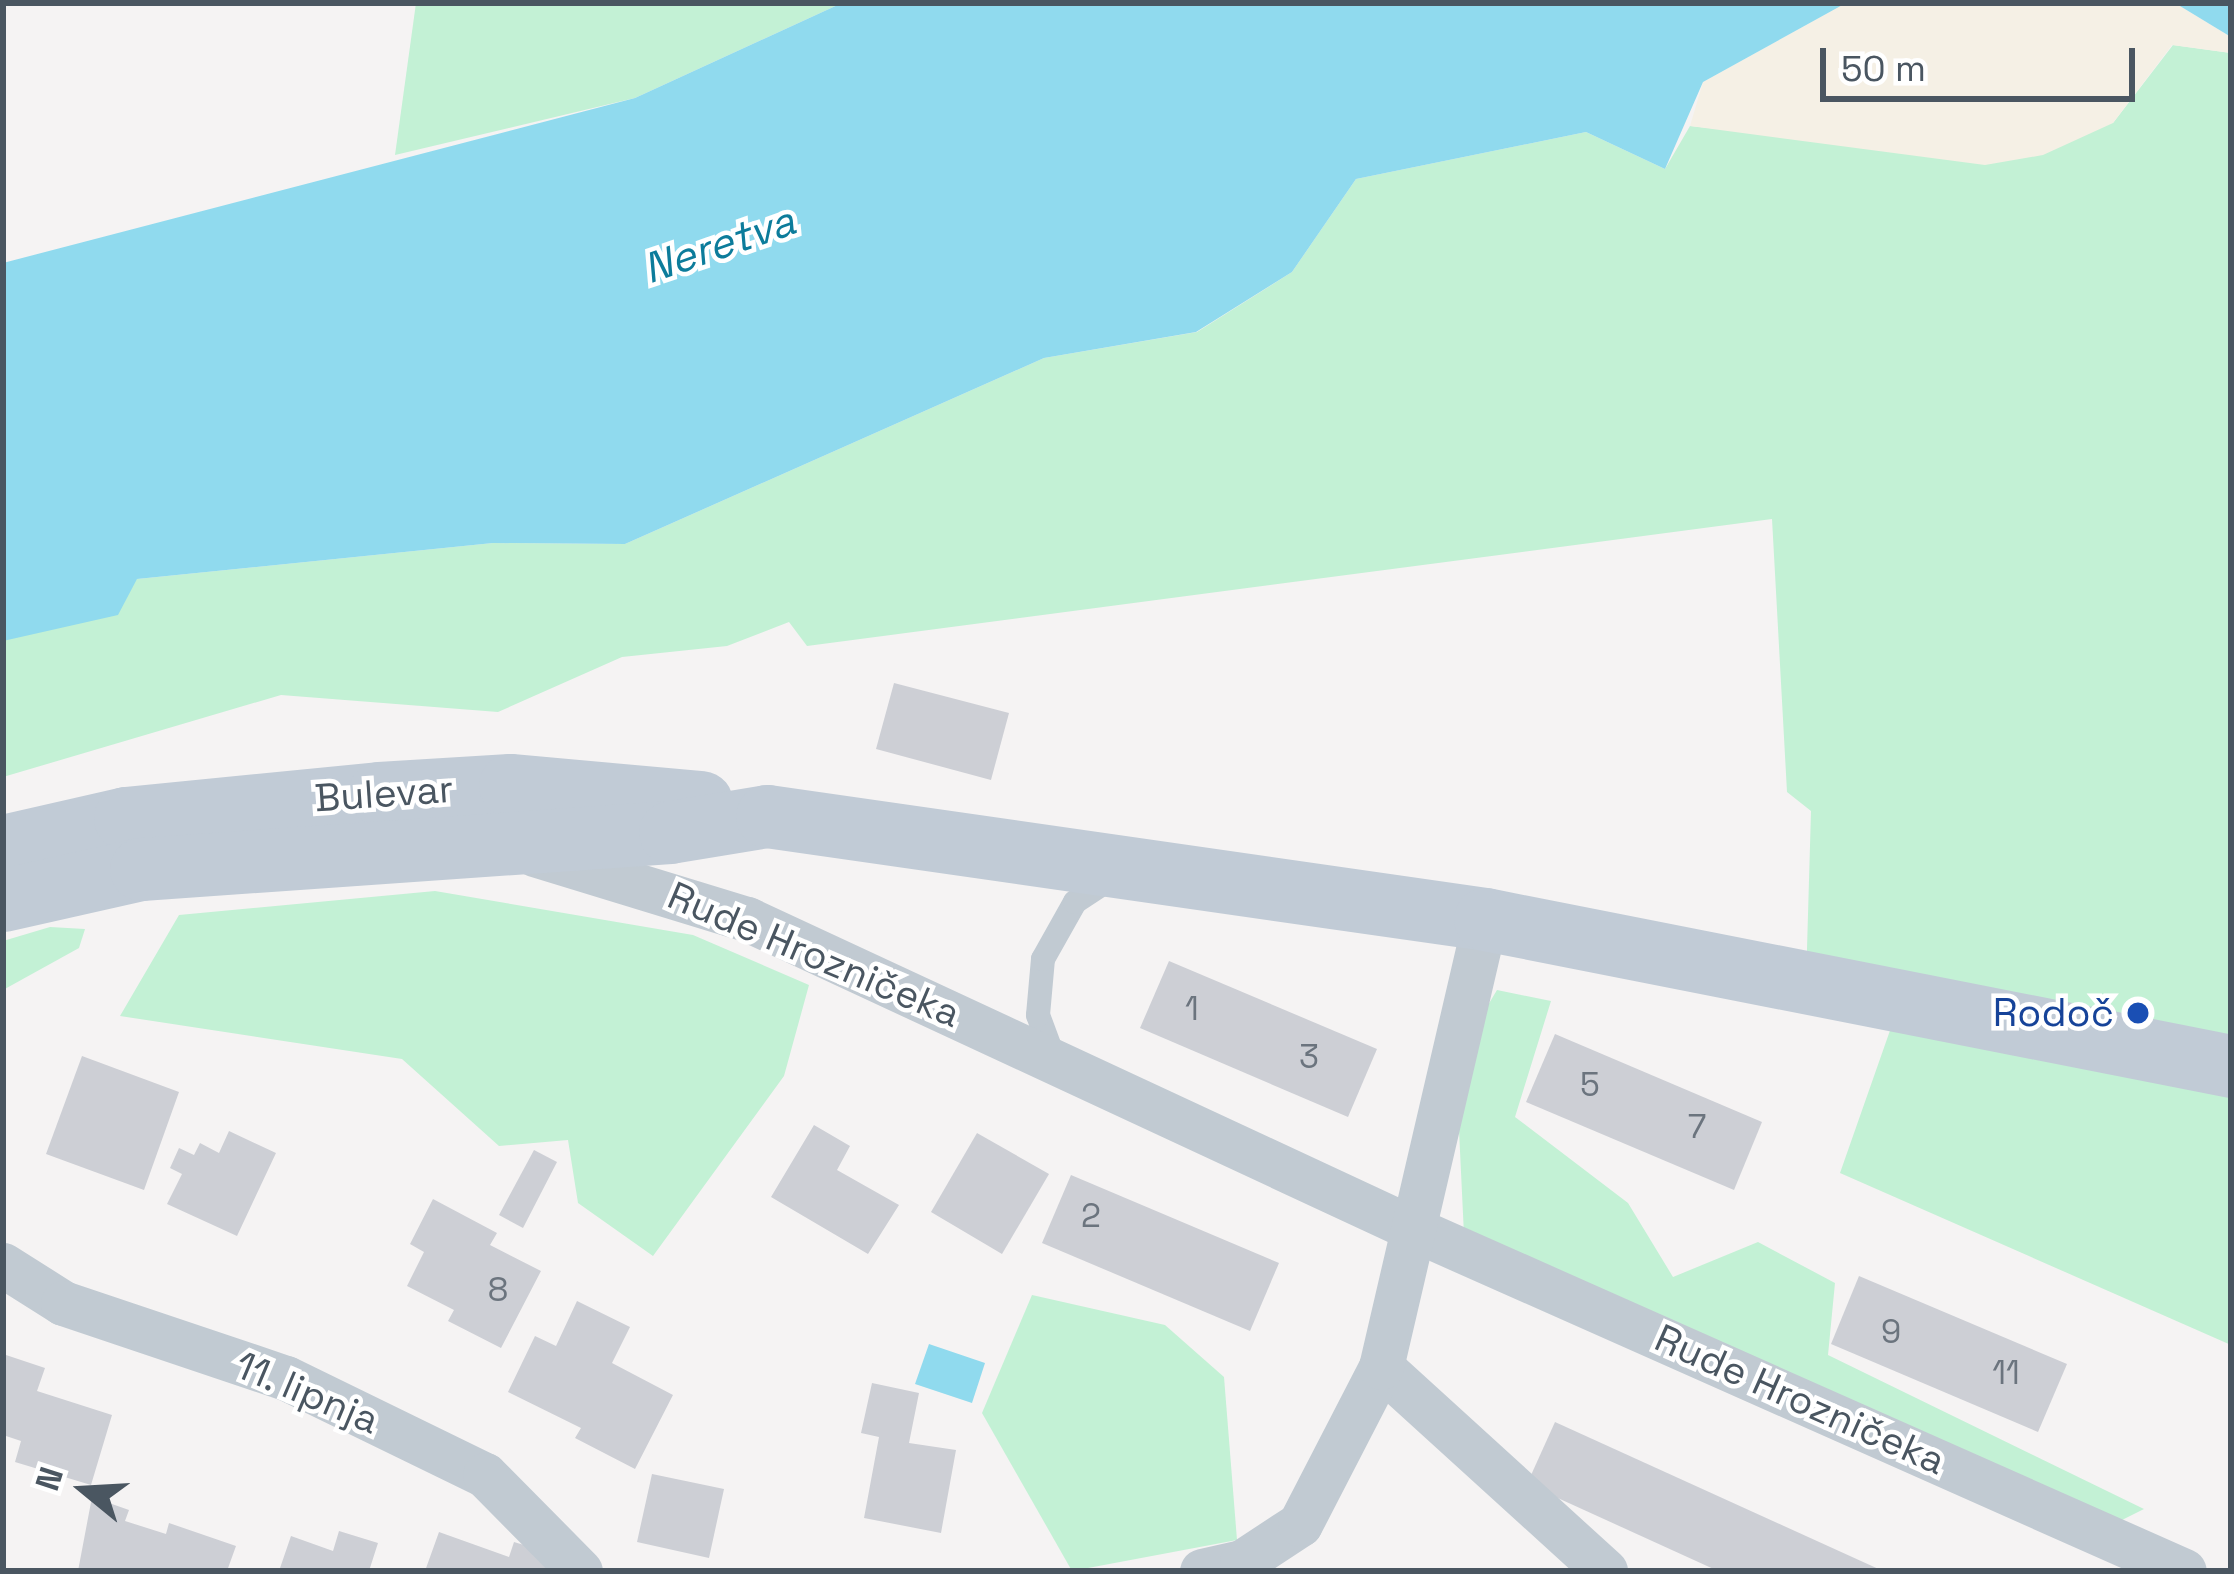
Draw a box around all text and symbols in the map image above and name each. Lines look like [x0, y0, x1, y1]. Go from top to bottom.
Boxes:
scale bar [1826, 24, 2141, 98]
text: 50 m [1841, 46, 1926, 92]
water label: Neretva [636, 196, 802, 294]
street label: Bulevar [313, 766, 455, 822]
street label: Rude Hrozničeka [661, 872, 967, 1038]
house number: 1 [1185, 990, 1199, 1030]
place label: Rodoč [1993, 990, 2114, 1036]
marker: Rodoč [2125, 1000, 2151, 1026]
house number: 3 [1299, 1038, 1319, 1078]
house number: 5 [1580, 1066, 1600, 1106]
house number: 7 [1688, 1108, 1706, 1148]
house number: 2 [1081, 1197, 1101, 1237]
house number: 8 [488, 1271, 508, 1311]
house number: 9 [1881, 1313, 1901, 1353]
street label: Rude Hrozničeka [1648, 1315, 1952, 1485]
street label: 11. lipnja [228, 1342, 386, 1444]
house number: 11 [1992, 1354, 2020, 1394]
north arrow [24, 1430, 144, 1550]
text: N [26, 1462, 73, 1496]

